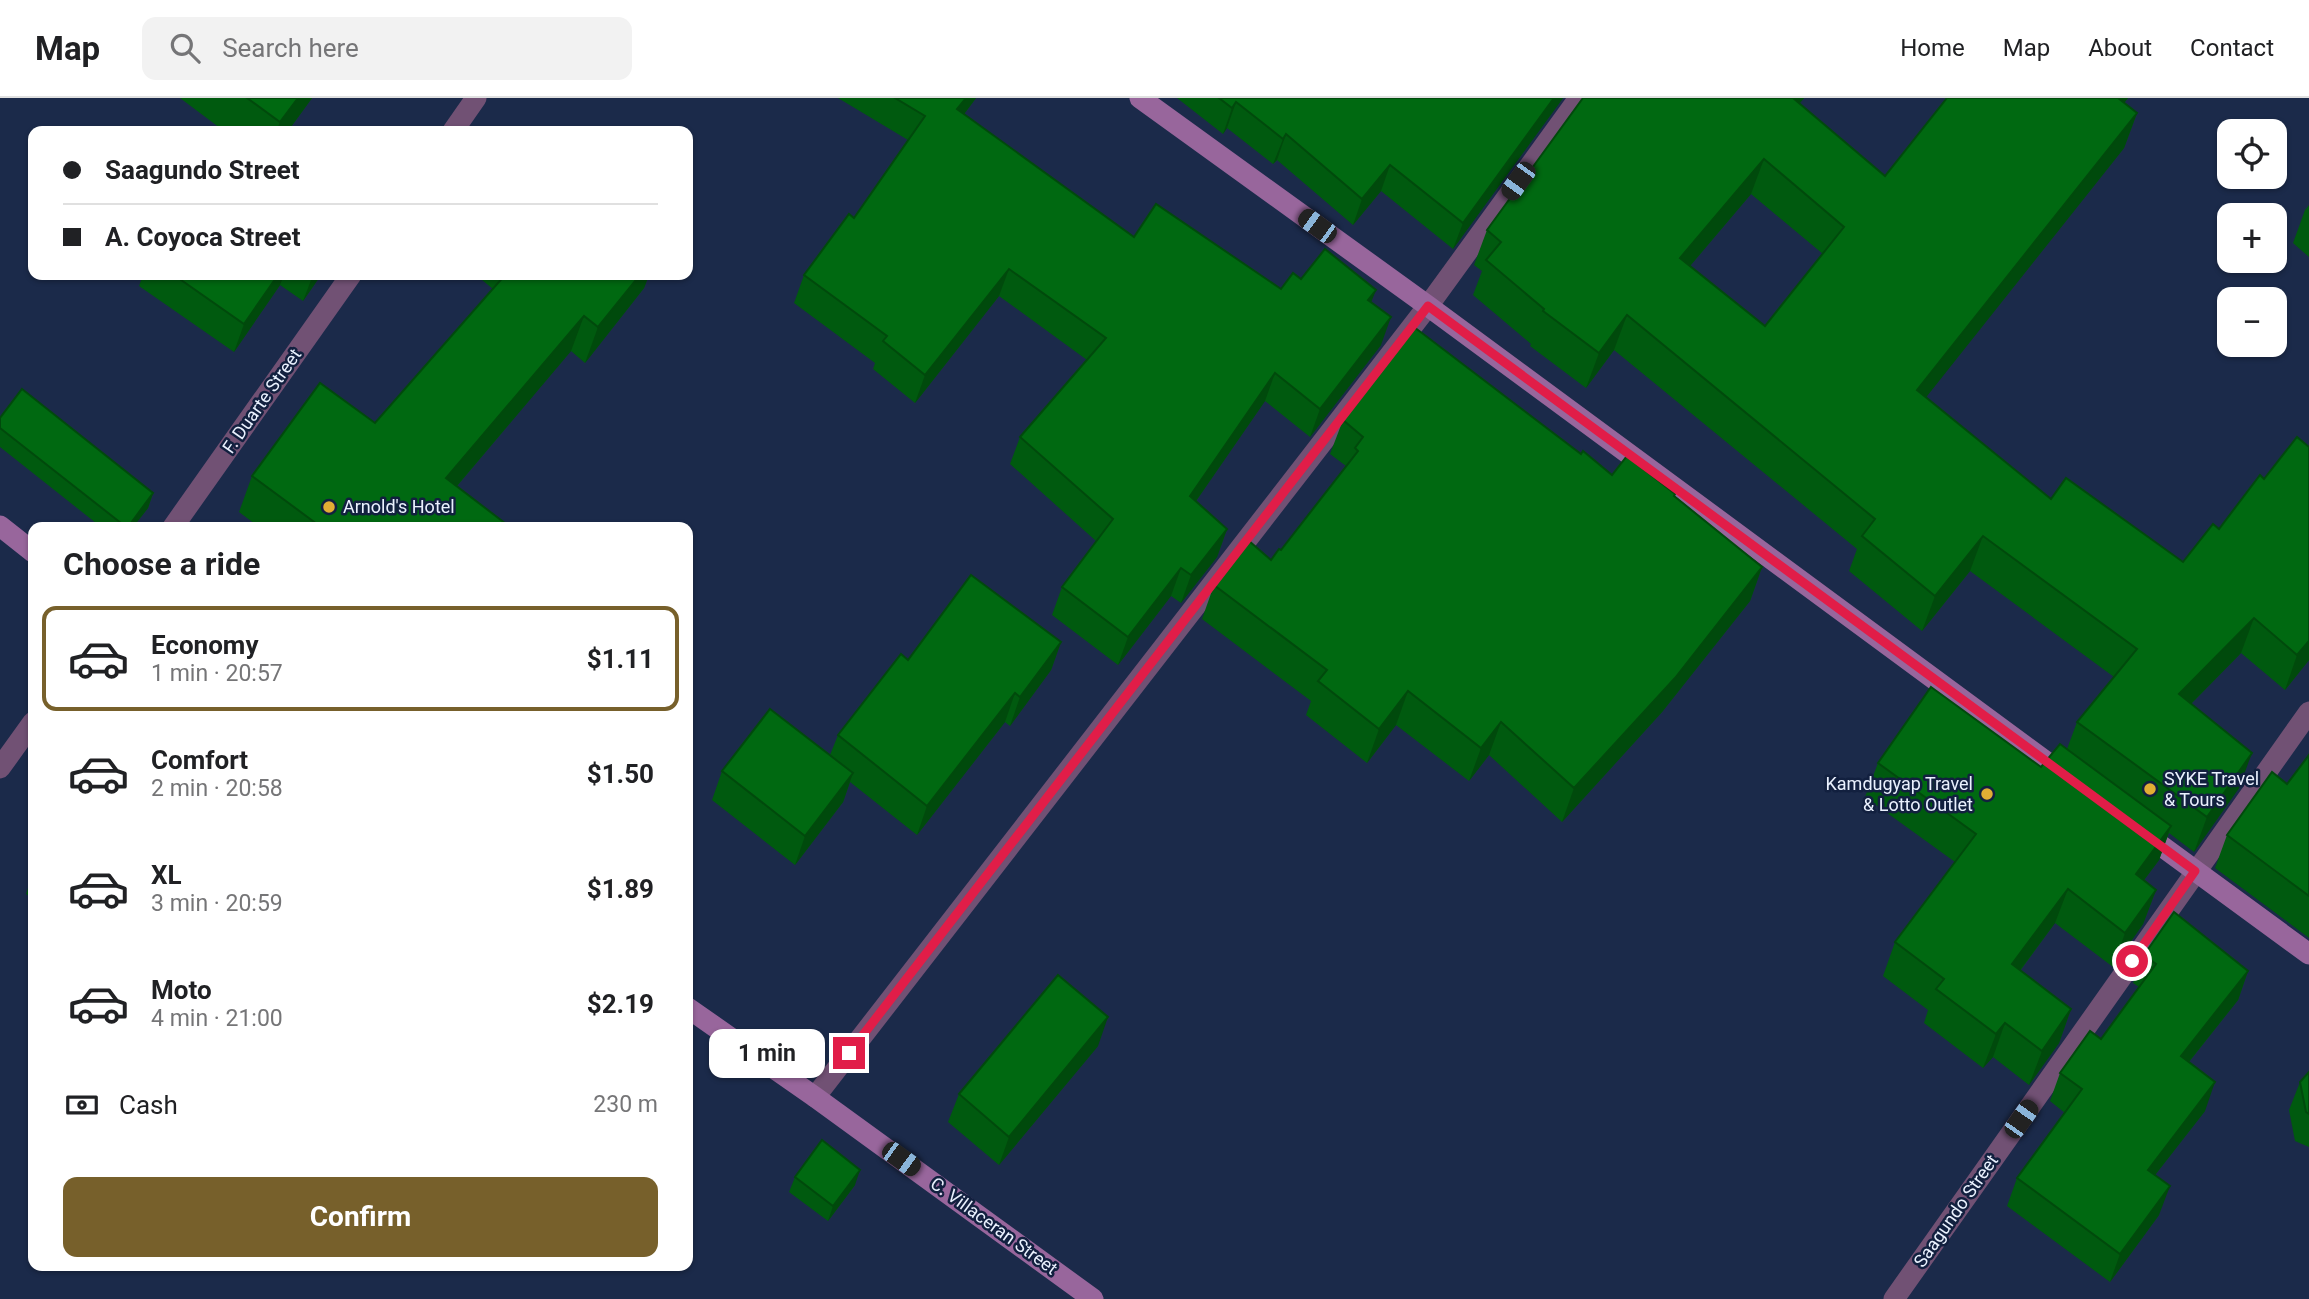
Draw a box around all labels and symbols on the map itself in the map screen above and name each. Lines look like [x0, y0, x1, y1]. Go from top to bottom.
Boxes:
car [1498, 158, 1539, 204]
car [1294, 205, 1341, 247]
street label: F. Duarte Street [218, 344, 305, 457]
place label: Arnold's Hotel [343, 496, 455, 517]
marker: Arnold's Hotel [321, 499, 337, 515]
place label: SYKE Travel & Tours [2164, 768, 2259, 810]
place label: Kamdugyap Travel & Lotto Outlet [1826, 773, 1973, 815]
marker: SYKE Travel & Tours [2142, 781, 2158, 797]
marker: Kamdugyap Travel & Lotto Outlet [1979, 786, 1995, 802]
route start [2116, 945, 2148, 977]
callout: 1 min [709, 1028, 824, 1077]
route end [833, 1037, 865, 1069]
car [2001, 1096, 2042, 1142]
car [878, 1138, 925, 1180]
street label: Saagundo Street [1909, 1150, 2002, 1271]
street label: C. Villaceran Street [927, 1173, 1062, 1279]

